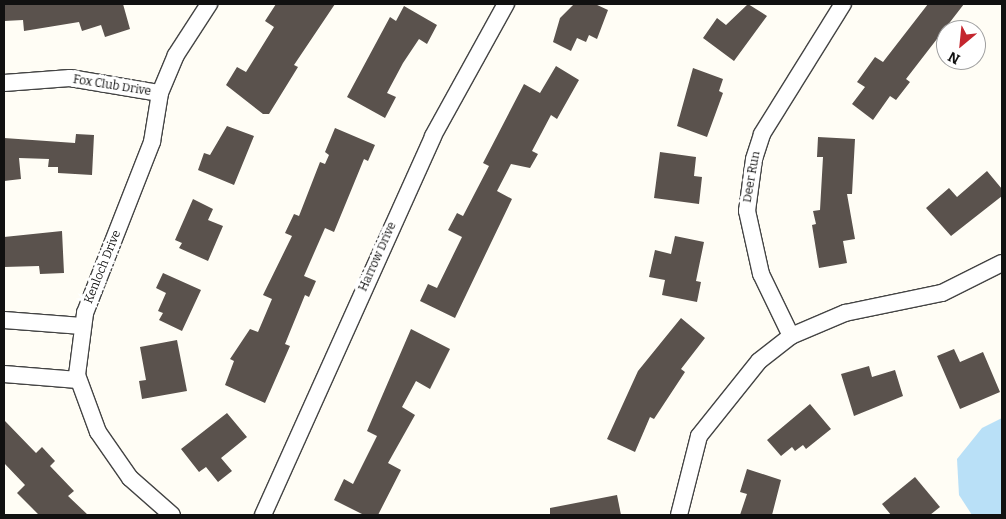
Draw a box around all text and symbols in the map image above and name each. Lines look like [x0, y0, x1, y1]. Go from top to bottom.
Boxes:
north arrow [936, 20, 986, 70]
text: N [945, 48, 963, 68]
street label: Fox Club Drive [72, 73, 152, 99]
street label: Deer Run [740, 150, 764, 204]
street label: Harrow Drive [356, 220, 400, 294]
street label: Kenloch Drive [82, 228, 124, 306]

